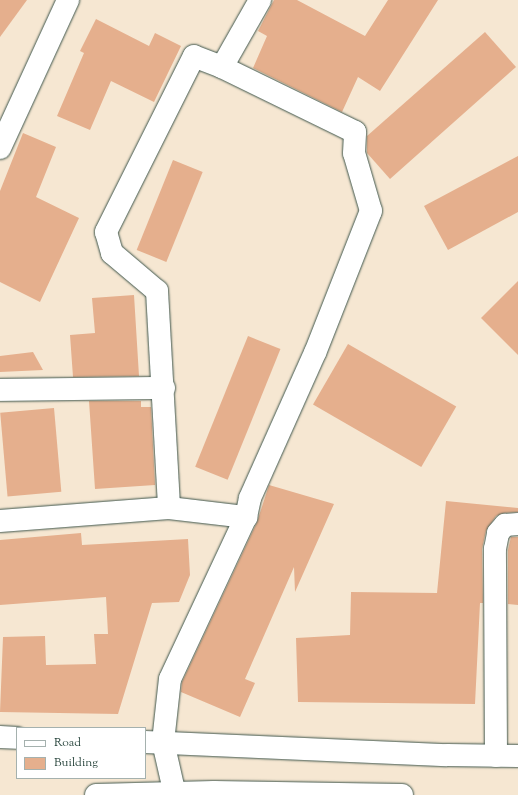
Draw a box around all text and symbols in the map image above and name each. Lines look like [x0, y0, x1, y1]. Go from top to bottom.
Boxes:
legend [16, 727, 146, 779]
text: Road [54, 734, 81, 752]
text: Building [54, 754, 98, 772]

